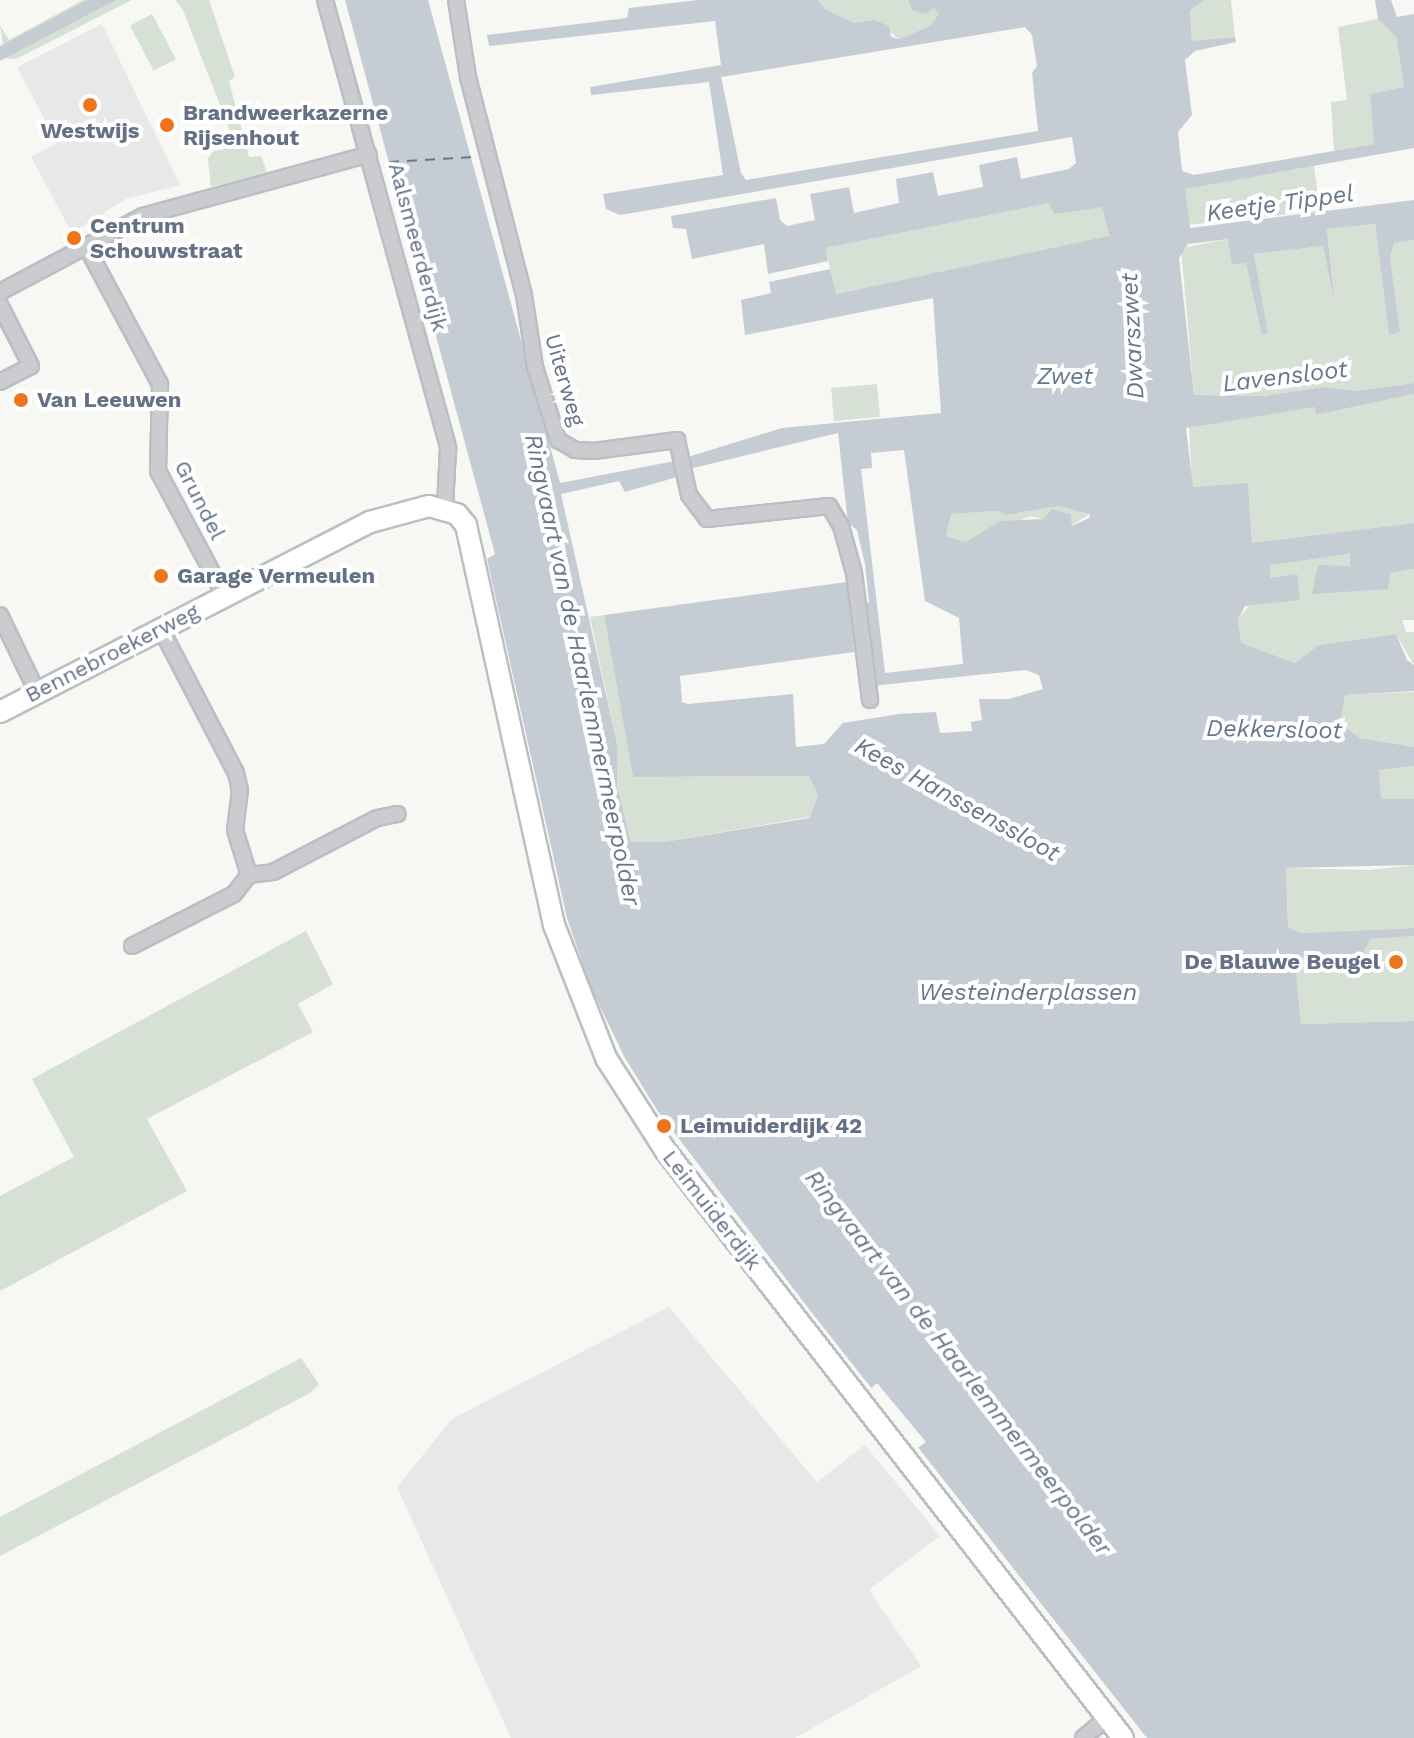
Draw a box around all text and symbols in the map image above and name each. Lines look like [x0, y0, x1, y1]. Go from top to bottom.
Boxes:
marker: Westwijs [81, 96, 99, 114]
place label: Brandweerkazerne Rijsenhout [183, 99, 388, 150]
marker: Brandweerkazerne Rijsenhout [158, 116, 176, 134]
place label: Westwijs [40, 118, 140, 144]
street label: Aalsmeerderdijk [383, 160, 453, 334]
water label: Keetje Tippel [1204, 179, 1356, 229]
place label: Centrum Schouwstraat [90, 212, 243, 264]
marker: Centrum Schouwstraat [65, 229, 83, 247]
water label: Dwarszwet [1115, 272, 1151, 400]
street label: Uiterweg [539, 331, 591, 429]
water label: Lavensloot [1221, 355, 1349, 399]
water label: Zwet [1037, 363, 1093, 391]
place label: Van Leeuwen [37, 387, 181, 413]
marker: Van Leeuwen [12, 391, 30, 409]
water label: Ringvaart van de Haarlemmermeerpolder [518, 431, 646, 909]
street label: Grundel [169, 456, 231, 544]
place label: Garage Vermeulen [177, 563, 376, 589]
marker: Garage Vermeulen [152, 567, 170, 585]
street label: Bennebroekerweg [21, 598, 203, 708]
water label: Dekkersloot [1206, 714, 1342, 746]
water label: Kees Hanssenssloot [850, 732, 1064, 868]
place label: De Blauwe Beugel [1184, 949, 1380, 975]
marker: De Blauwe Beugel [1387, 953, 1405, 971]
water label: Westeinderplassen [919, 979, 1137, 1007]
place label: Leimuiderdijk 42 [680, 1113, 862, 1139]
marker: Leimuiderdijk 42 [655, 1117, 673, 1135]
street label: Leimuiderdijk [657, 1145, 767, 1275]
water label: Ringvaart van de Haarlemmermeerpolder [798, 1164, 1118, 1562]

